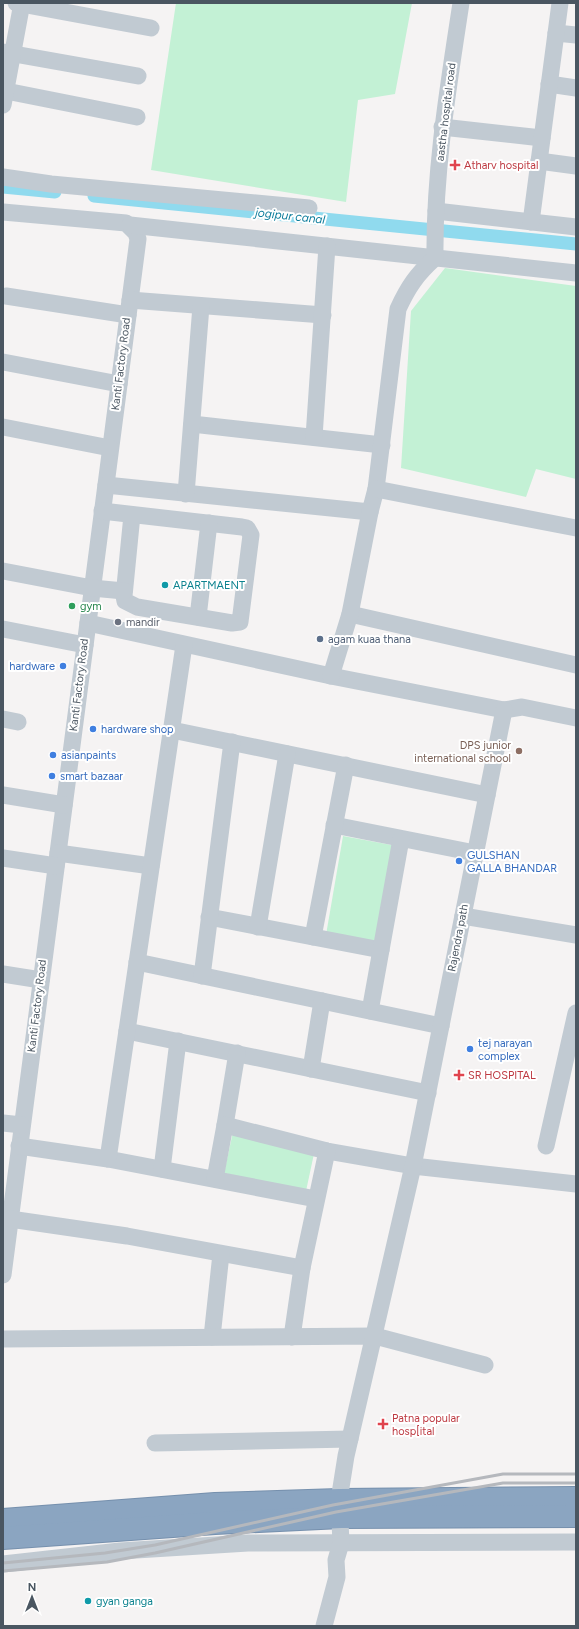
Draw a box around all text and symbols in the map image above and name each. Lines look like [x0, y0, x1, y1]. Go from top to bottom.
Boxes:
street label: aastha hospital road [434, 62, 458, 162]
marker: Atharv hospital [449, 159, 461, 171]
place label: Atharv hospital [464, 159, 538, 172]
water label: jogipur canal [252, 205, 326, 227]
street label: Kanti Factory Road [109, 317, 133, 411]
place label: APARTMAENT [173, 579, 245, 592]
marker: APARTMAENT [160, 580, 170, 590]
place label: gym [80, 600, 102, 613]
marker: gym [67, 601, 77, 611]
place label: mandir [126, 616, 160, 629]
marker: mandir [113, 617, 123, 627]
place label: agam kuaa thana [328, 633, 411, 646]
marker: agam kuaa thana [315, 634, 325, 644]
street label: Kanti Factory Road [67, 638, 91, 732]
place label: hardware [9, 660, 55, 673]
marker: hardware [58, 661, 68, 671]
place label: hardware shop [101, 723, 174, 736]
marker: hardware shop [88, 724, 98, 734]
place label: DPS junior international school [414, 739, 511, 765]
marker: DPS junior international school [514, 746, 524, 756]
place label: asianpaints [61, 749, 116, 762]
marker: asianpaints [48, 750, 58, 760]
place label: smart bazaar [60, 770, 123, 783]
marker: smart bazaar [47, 771, 57, 781]
place label: GULSHAN GALLA BHANDAR [467, 849, 557, 875]
marker: GULSHAN GALLA BHANDAR [454, 856, 464, 866]
street label: Rajendra path [445, 903, 471, 973]
street label: Kanti Factory Road [25, 959, 49, 1053]
place label: tej narayan complex [478, 1037, 532, 1063]
marker: tej narayan complex [465, 1044, 475, 1054]
marker: SR HOSPITAL [453, 1069, 465, 1081]
place label: SR HOSPITAL [468, 1069, 536, 1082]
place label: Patna popular hosp[ital [392, 1412, 460, 1438]
marker: Patna popular hosp[ital [377, 1418, 389, 1430]
north arrow [12, 1577, 52, 1617]
text: N [28, 1581, 36, 1594]
place label: gyan ganga [96, 1595, 153, 1608]
marker: gyan ganga [83, 1596, 93, 1606]

